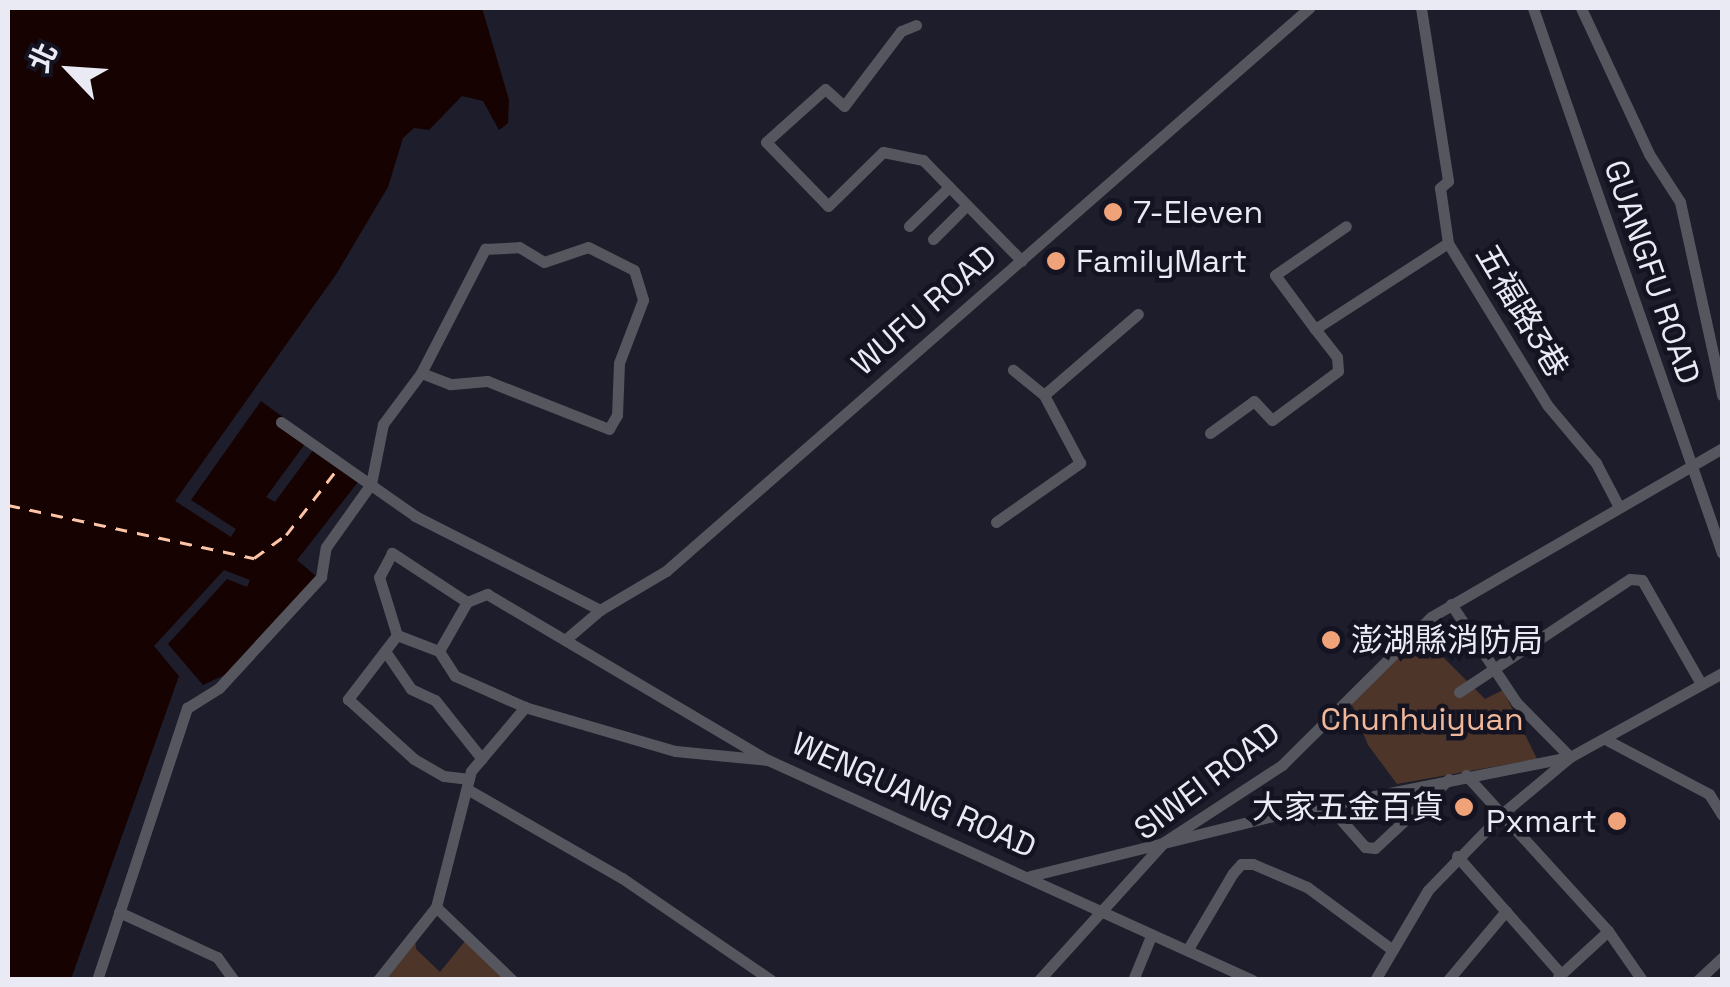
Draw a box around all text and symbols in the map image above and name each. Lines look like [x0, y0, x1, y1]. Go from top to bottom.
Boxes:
north arrow [20, 20, 120, 120]
text: 北 [21, 37, 65, 78]
street label: GUANGFU ROAD [1596, 155, 1708, 389]
place label: 7-Eleven [1133, 193, 1263, 231]
marker: 7-Eleven [1102, 201, 1124, 223]
street label: WUFU ROAD [844, 237, 1004, 383]
street label: 五福路3巷 [1468, 238, 1576, 384]
place label: FamilyMart [1076, 242, 1247, 280]
marker: FamilyMart [1045, 250, 1067, 272]
place label: 澎湖縣消防局 [1351, 621, 1543, 659]
marker: 澎湖縣消防局 [1320, 629, 1342, 651]
park label: Chunhuiyuan [1320, 700, 1524, 738]
street label: SIWEI ROAD [1127, 714, 1287, 848]
street label: WENGUANG ROAD [786, 724, 1042, 866]
place label: 大家五金百貨 [1252, 788, 1444, 826]
marker: 大家五金百貨 [1453, 796, 1475, 818]
place label: Pxmart [1486, 802, 1597, 840]
marker: Pxmart [1606, 810, 1628, 832]

